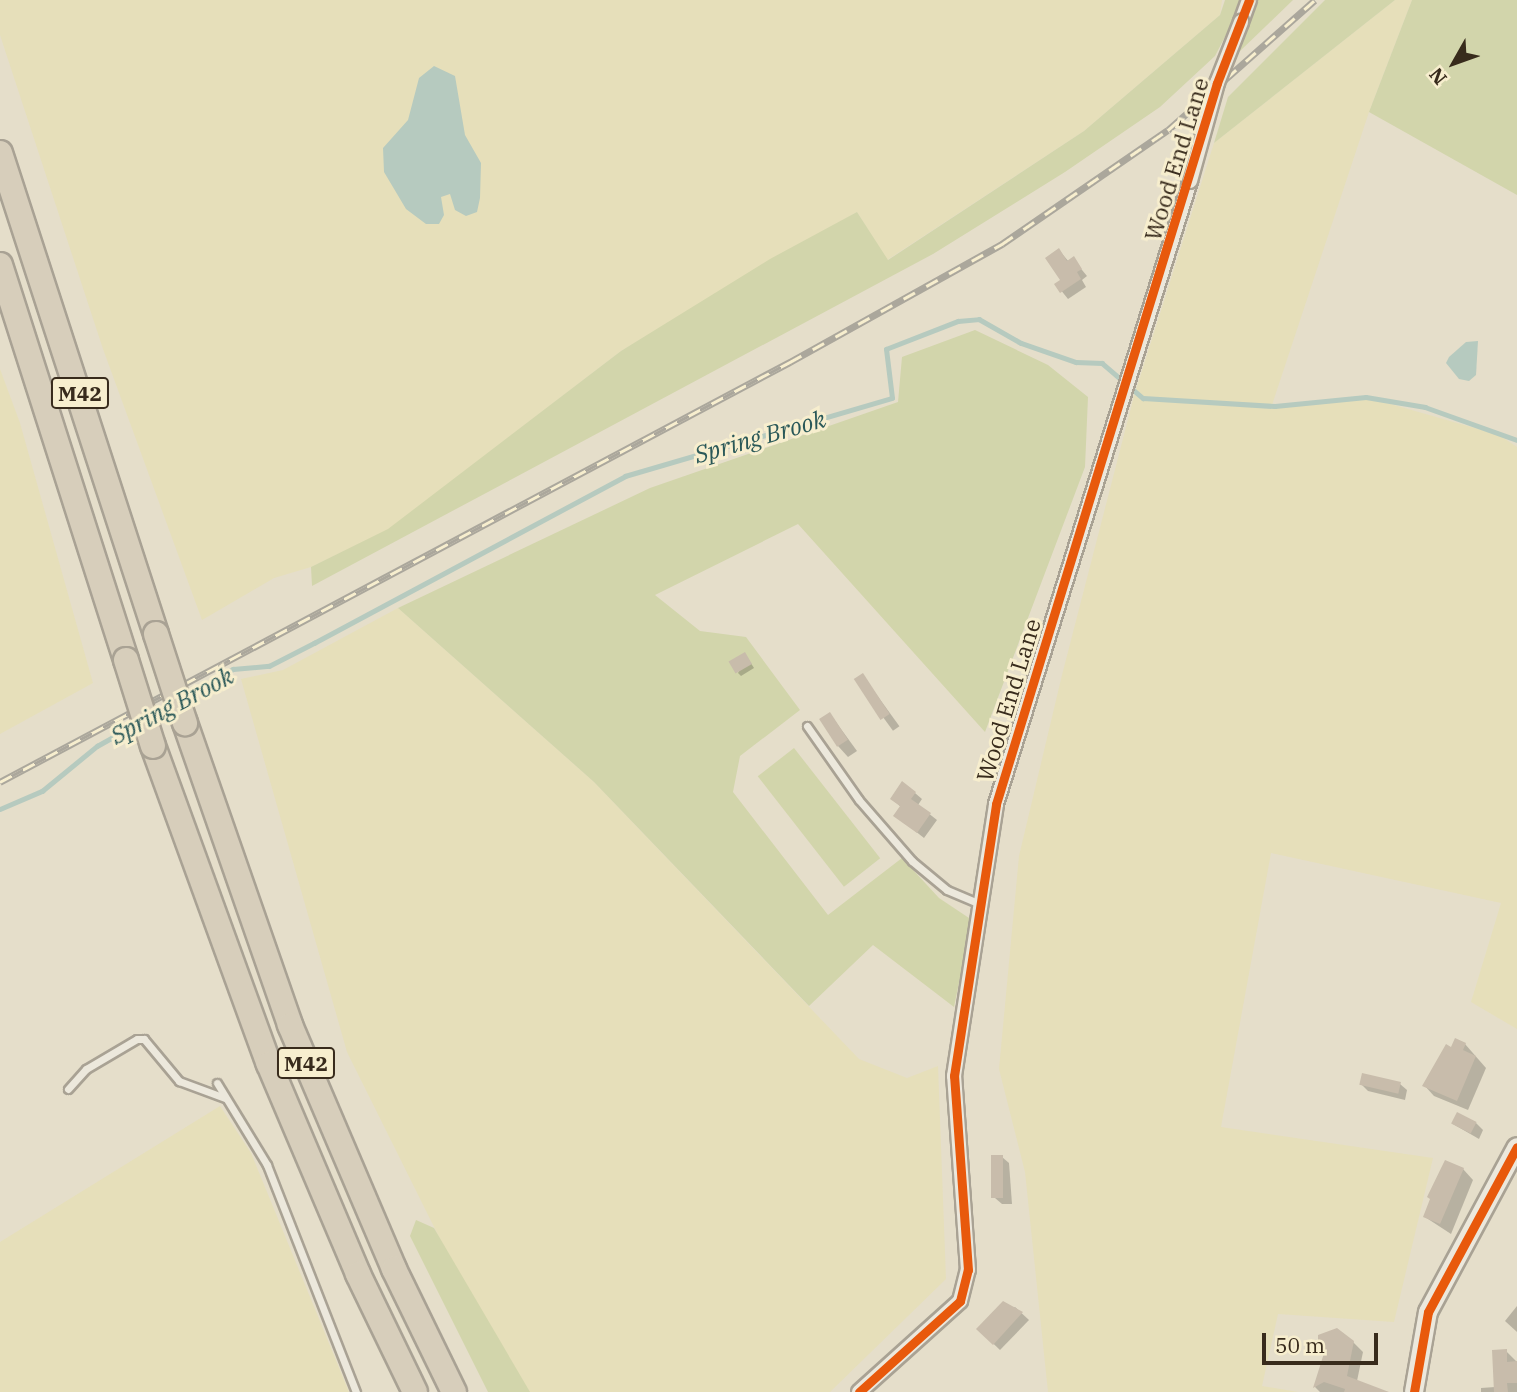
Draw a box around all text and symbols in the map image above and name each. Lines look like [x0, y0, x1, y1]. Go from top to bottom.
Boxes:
north arrow [1419, 28, 1489, 98]
text: N [1424, 63, 1452, 90]
street label: Wood End Lane [1138, 74, 1214, 244]
road number: M42 [50, 376, 110, 410]
water label: Spring Brook [691, 405, 829, 469]
street label: Wood End Lane [970, 615, 1046, 785]
water label: Spring Brook [106, 662, 238, 750]
road number: M42 [276, 1046, 336, 1080]
scale bar [1265, 1318, 1380, 1362]
text: 50 m [1275, 1331, 1325, 1359]

